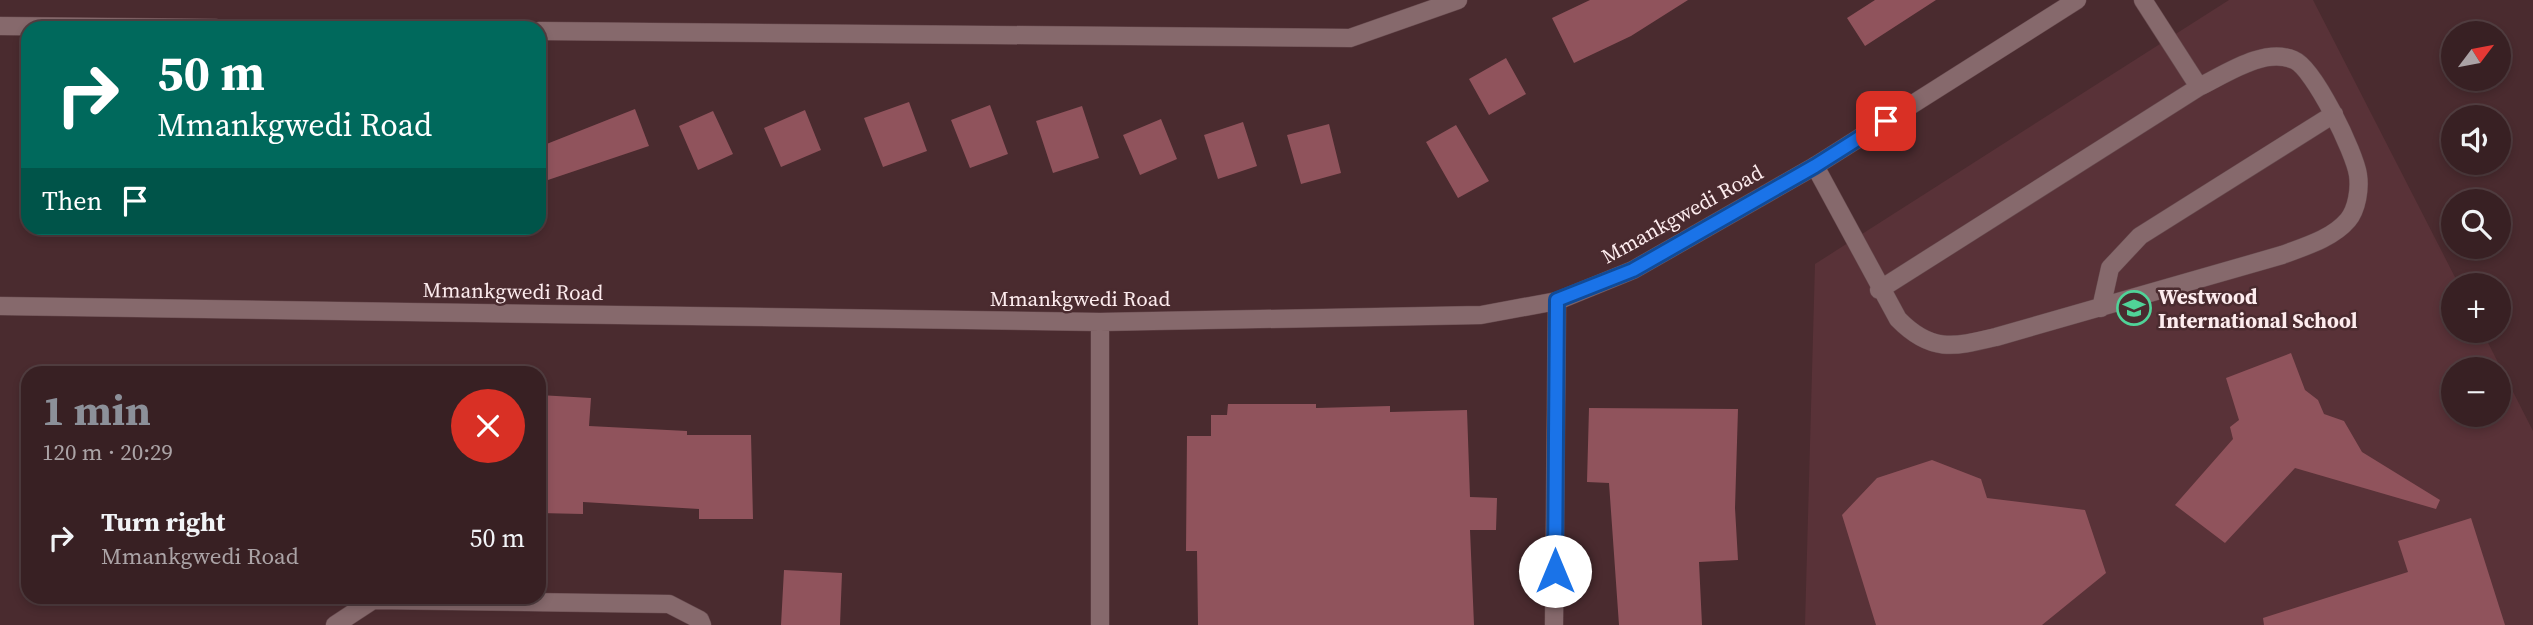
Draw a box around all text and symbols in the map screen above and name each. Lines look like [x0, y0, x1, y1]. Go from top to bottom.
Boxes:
north arrow [2441, 21, 2511, 91]
map controls [2441, 21, 2511, 427]
text: 50 m [157, 39, 265, 106]
icon: right [42, 49, 133, 140]
pin [1856, 91, 1916, 151]
icon: arrive [1867, 102, 1905, 140]
text: Mmankgwedi Road [157, 103, 432, 147]
button: sound [2441, 105, 2511, 175]
street label: Mmankgwedi Road [1596, 157, 1768, 270]
icon: arrive [116, 182, 154, 220]
text: Then [42, 183, 102, 219]
button: search [2441, 189, 2511, 259]
button: + [2441, 273, 2511, 343]
street label: Mmankgwedi Road [422, 275, 604, 307]
place label: Westwood International School [2158, 282, 2358, 335]
street label: Mmankgwedi Road [990, 284, 1170, 313]
school or university icon: Westwood International School [2115, 289, 2153, 327]
button: − [2441, 357, 2511, 427]
text: 1 min [42, 381, 151, 439]
button: close [451, 389, 525, 463]
text: 120 m · 20:29 [42, 436, 173, 468]
text: Turn right [101, 504, 225, 540]
icon: right [42, 519, 80, 557]
text: 50 m [470, 520, 525, 556]
position arrow [1518, 534, 1592, 608]
text: Mmankgwedi Road [101, 540, 299, 572]

